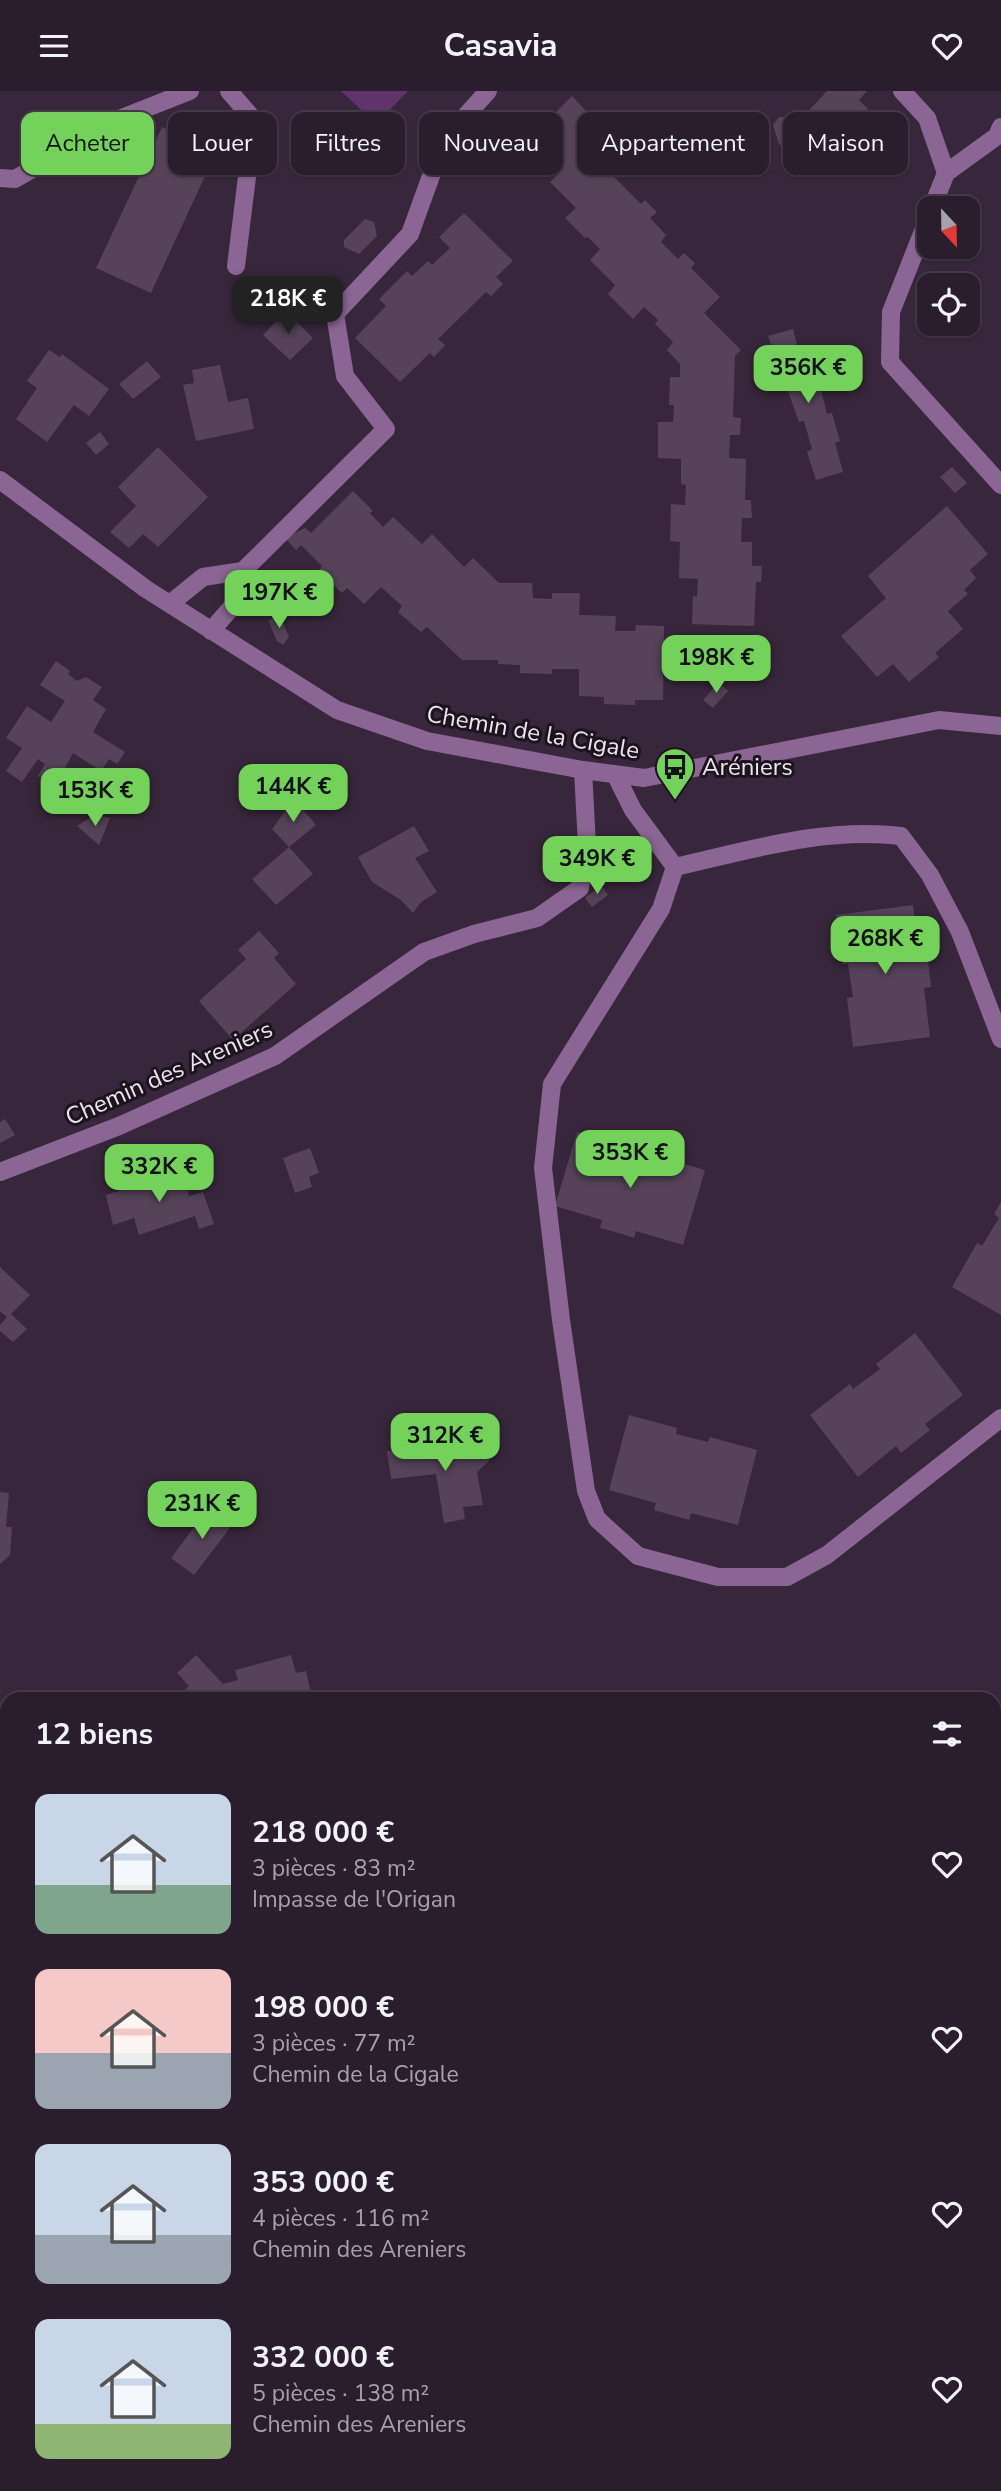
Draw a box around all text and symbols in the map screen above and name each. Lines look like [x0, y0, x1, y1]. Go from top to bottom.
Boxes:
text: Casavia [443, 24, 558, 67]
icon: menu [35, 27, 73, 65]
icon: heart [928, 27, 966, 65]
chip: Acheter [21, 112, 154, 175]
chip: Louer [168, 112, 277, 175]
chip: Filtres [291, 112, 405, 175]
chip: Nouveau [419, 112, 563, 175]
chip: Appartement [577, 112, 769, 175]
chip: Maison [783, 112, 908, 175]
north arrow [917, 196, 980, 259]
map controls [917, 196, 980, 336]
button: locate [917, 273, 980, 336]
pin: 218K € [231, 277, 345, 336]
text: 218K € [250, 283, 326, 314]
pin: 356K € [751, 345, 865, 405]
text: 356K € [770, 352, 846, 383]
pin: 197K € [222, 571, 336, 630]
text: 197K € [241, 577, 317, 608]
pin: 198K € [659, 635, 773, 695]
text: 198K € [678, 642, 754, 673]
street label: Chemin de la Cigale [424, 698, 642, 766]
bus stop icon: Aréniers [654, 746, 696, 801]
place label: Aréniers [702, 751, 793, 783]
pin: 144K € [236, 765, 350, 824]
pin: 153K € [38, 769, 152, 828]
text: 144K € [255, 771, 331, 802]
text: 153K € [57, 775, 133, 806]
pin: 349K € [540, 837, 654, 896]
text: 349K € [559, 843, 635, 874]
pin: 268K € [828, 917, 942, 976]
text: 268K € [847, 923, 923, 954]
street label: Chemin des Areniers [60, 1013, 278, 1133]
pin: 353K € [573, 1131, 687, 1190]
text: 353K € [592, 1137, 668, 1168]
pin: 332K € [102, 1145, 216, 1204]
text: 332K € [121, 1151, 197, 1182]
pin: 312K € [388, 1413, 502, 1473]
text: 312K € [407, 1420, 483, 1451]
pin: 231K € [145, 1481, 259, 1541]
text: 231K € [164, 1488, 240, 1519]
text: 12 biens [35, 1714, 153, 1755]
icon: filters [928, 1715, 966, 1753]
text: 218 000 € [252, 1812, 394, 1853]
icon: home [91, 1822, 175, 1906]
icon: heart [928, 1845, 966, 1883]
text: 3 pièces · 83 m² [252, 1853, 415, 1884]
text: Impasse de l'Origan [252, 1884, 456, 1915]
text: 198 000 € [252, 1987, 394, 2028]
icon: home [91, 1997, 175, 2081]
icon: heart [928, 2020, 966, 2058]
text: 3 pièces · 77 m² [252, 2028, 415, 2059]
text: Chemin de la Cigale [252, 2059, 459, 2090]
text: 353 000 € [252, 2162, 394, 2203]
icon: home [91, 2172, 175, 2256]
icon: heart [928, 2195, 966, 2233]
text: 4 pièces · 116 m² [252, 2203, 429, 2234]
text: Chemin des Areniers [252, 2234, 466, 2265]
text: 332 000 € [252, 2337, 394, 2378]
icon: home [91, 2347, 175, 2431]
icon: heart [928, 2370, 966, 2408]
text: 5 pièces · 138 m² [252, 2378, 429, 2409]
text: Chemin des Areniers [252, 2409, 466, 2440]

